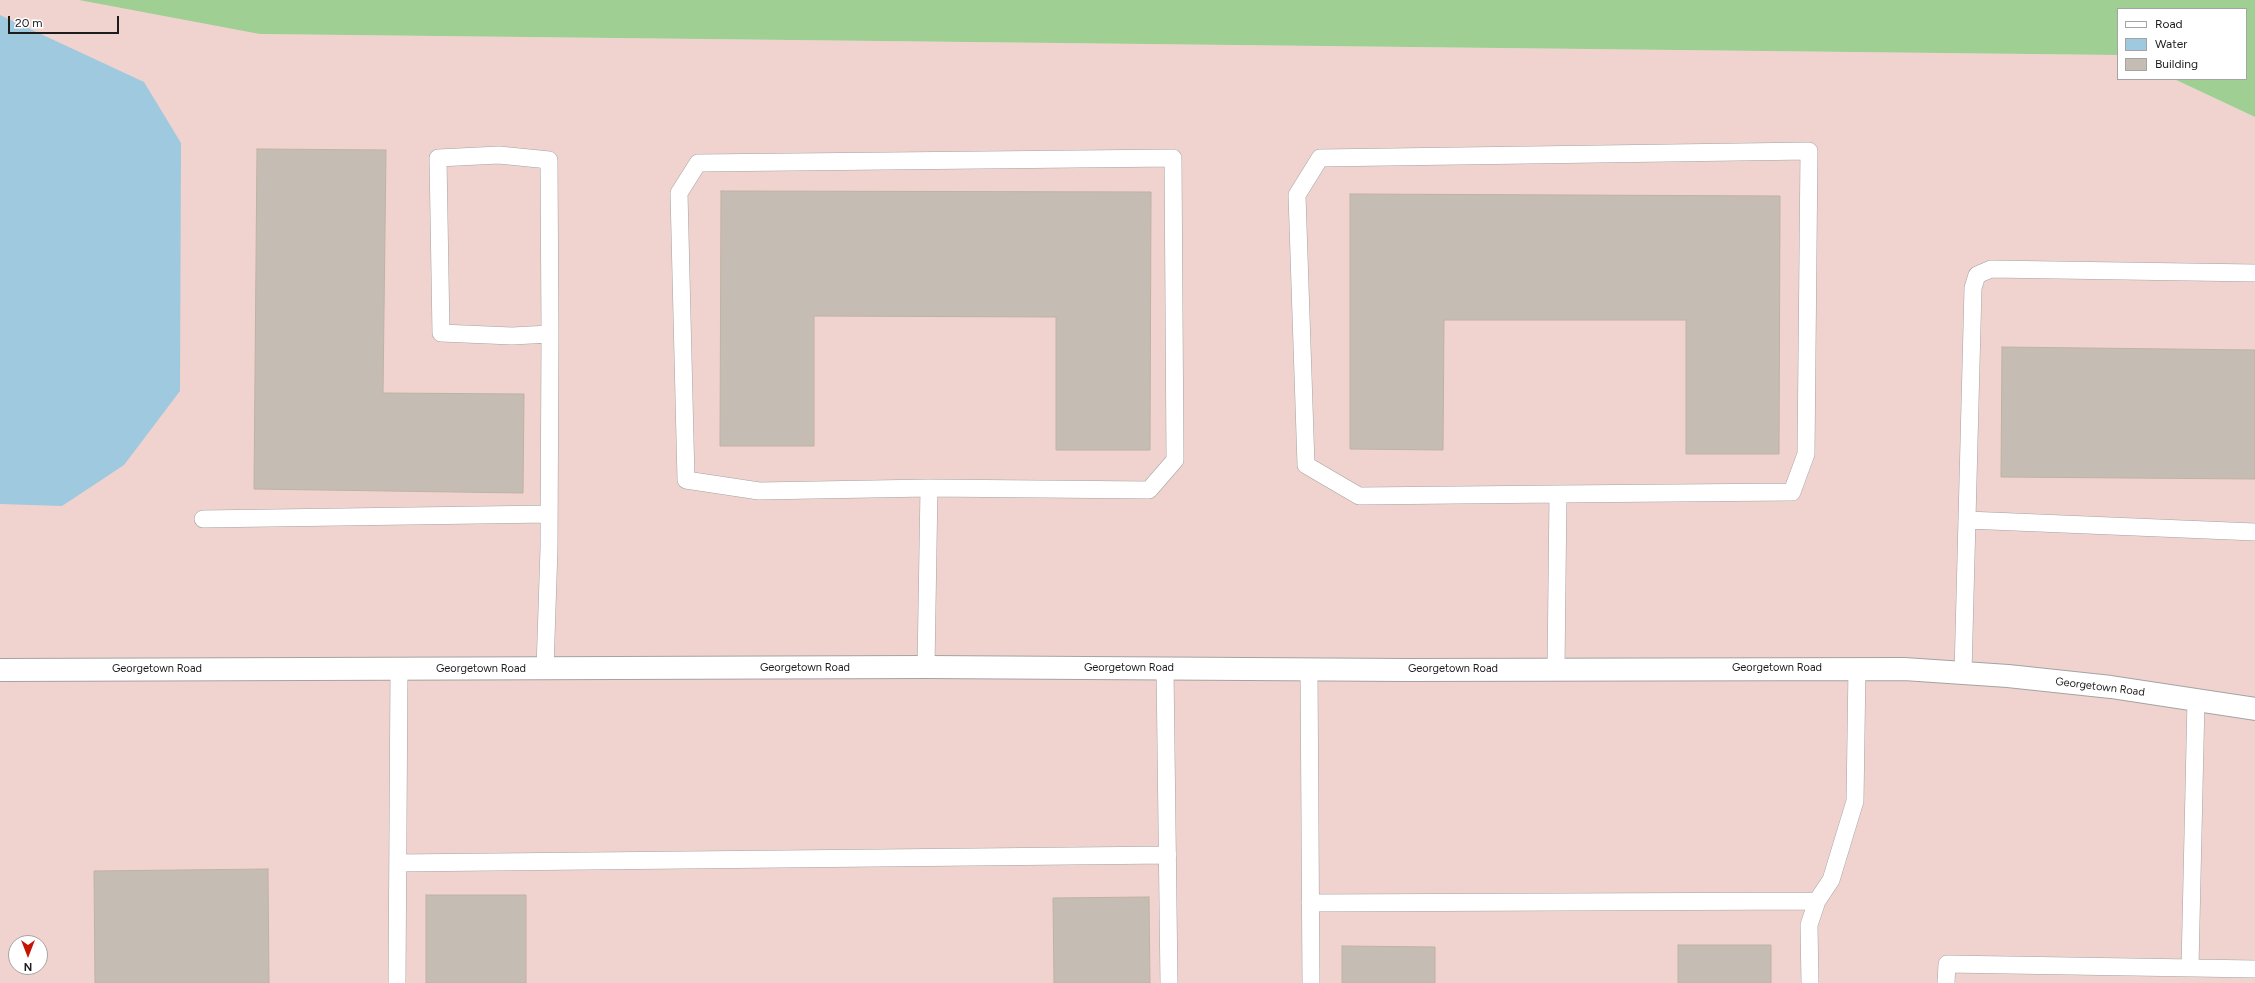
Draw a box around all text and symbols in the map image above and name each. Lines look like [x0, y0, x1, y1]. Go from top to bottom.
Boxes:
scale bar [10, 8, 121, 34]
legend [2117, 8, 2247, 80]
text: 20 m [15, 16, 43, 30]
text: Road [2155, 17, 2183, 31]
text: Water [2155, 37, 2187, 51]
text: Building [2155, 57, 2198, 71]
street label: Georgetown Road [760, 661, 850, 675]
street label: Georgetown Road [1084, 661, 1174, 675]
street label: Georgetown Road [1732, 661, 1822, 675]
street label: Georgetown Road [112, 662, 202, 676]
street label: Georgetown Road [436, 662, 526, 676]
street label: Georgetown Road [1408, 662, 1498, 676]
street label: Georgetown Road [2054, 675, 2146, 699]
north arrow [8, 935, 48, 975]
text: N [24, 960, 32, 973]

